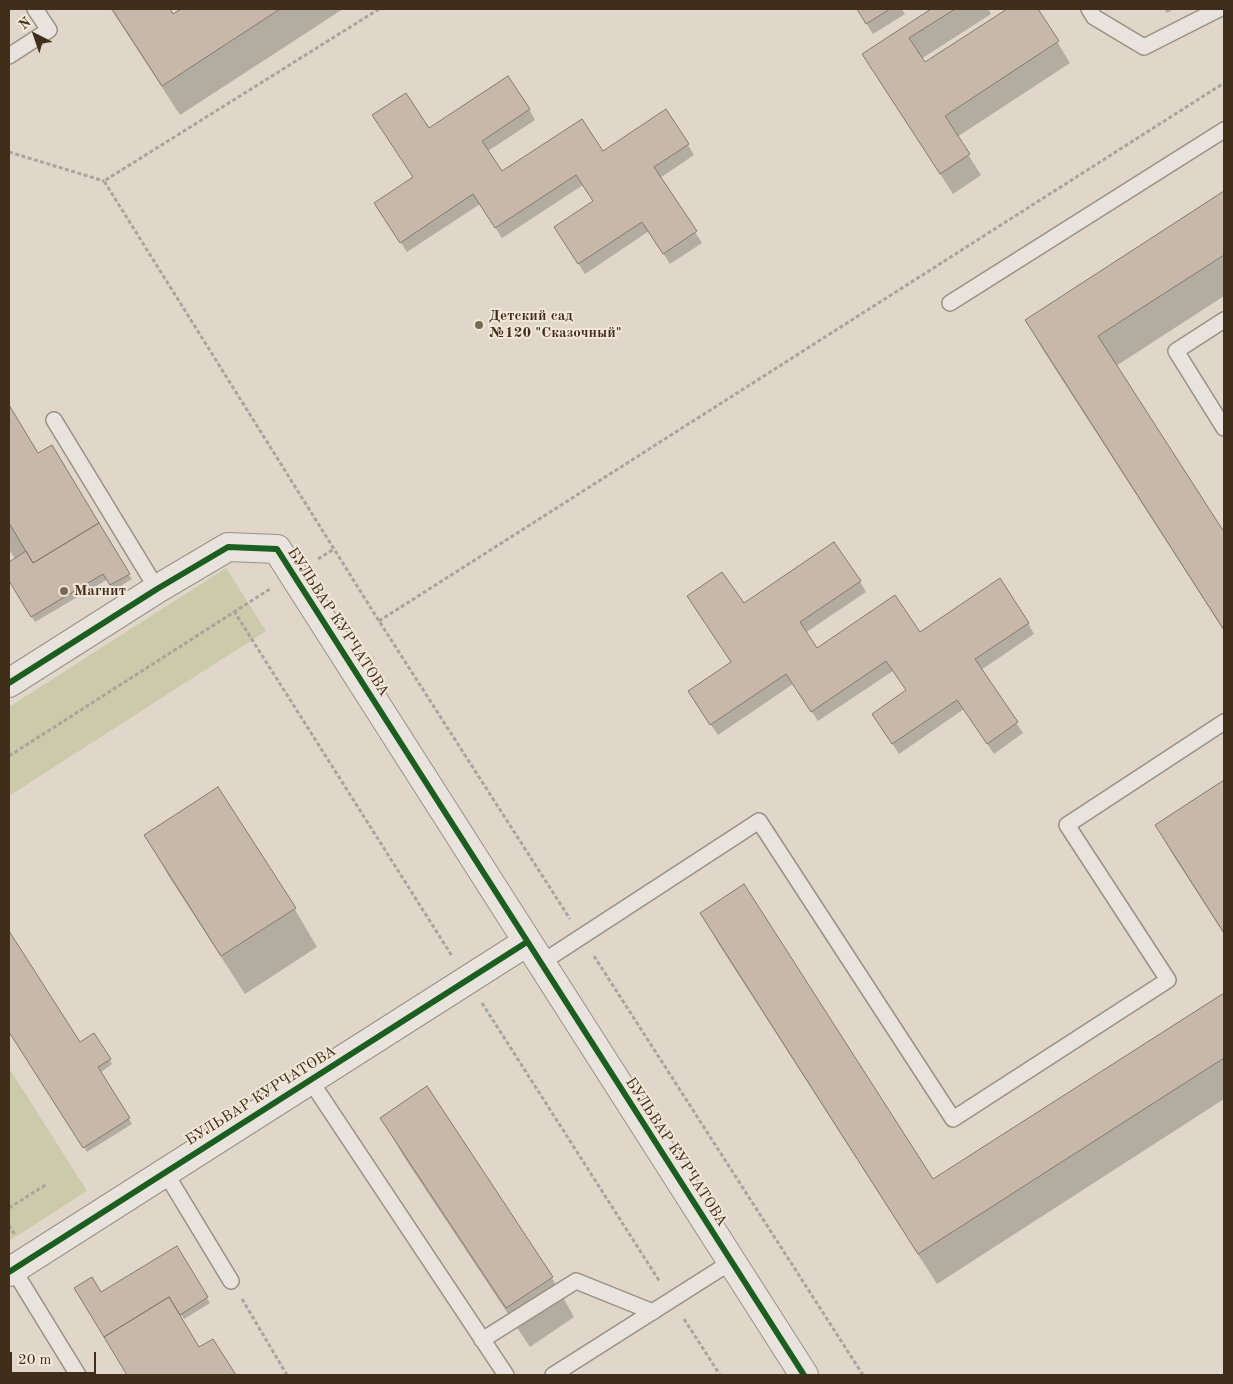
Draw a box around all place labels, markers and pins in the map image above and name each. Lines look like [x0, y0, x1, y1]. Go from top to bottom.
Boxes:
place label: Детский сад №120 "Сказочный" [489, 307, 622, 342]
marker: Детский сад №120 "Сказочный" [473, 319, 485, 331]
place label: Магнит [74, 582, 126, 600]
marker: Магнит [58, 585, 70, 597]

